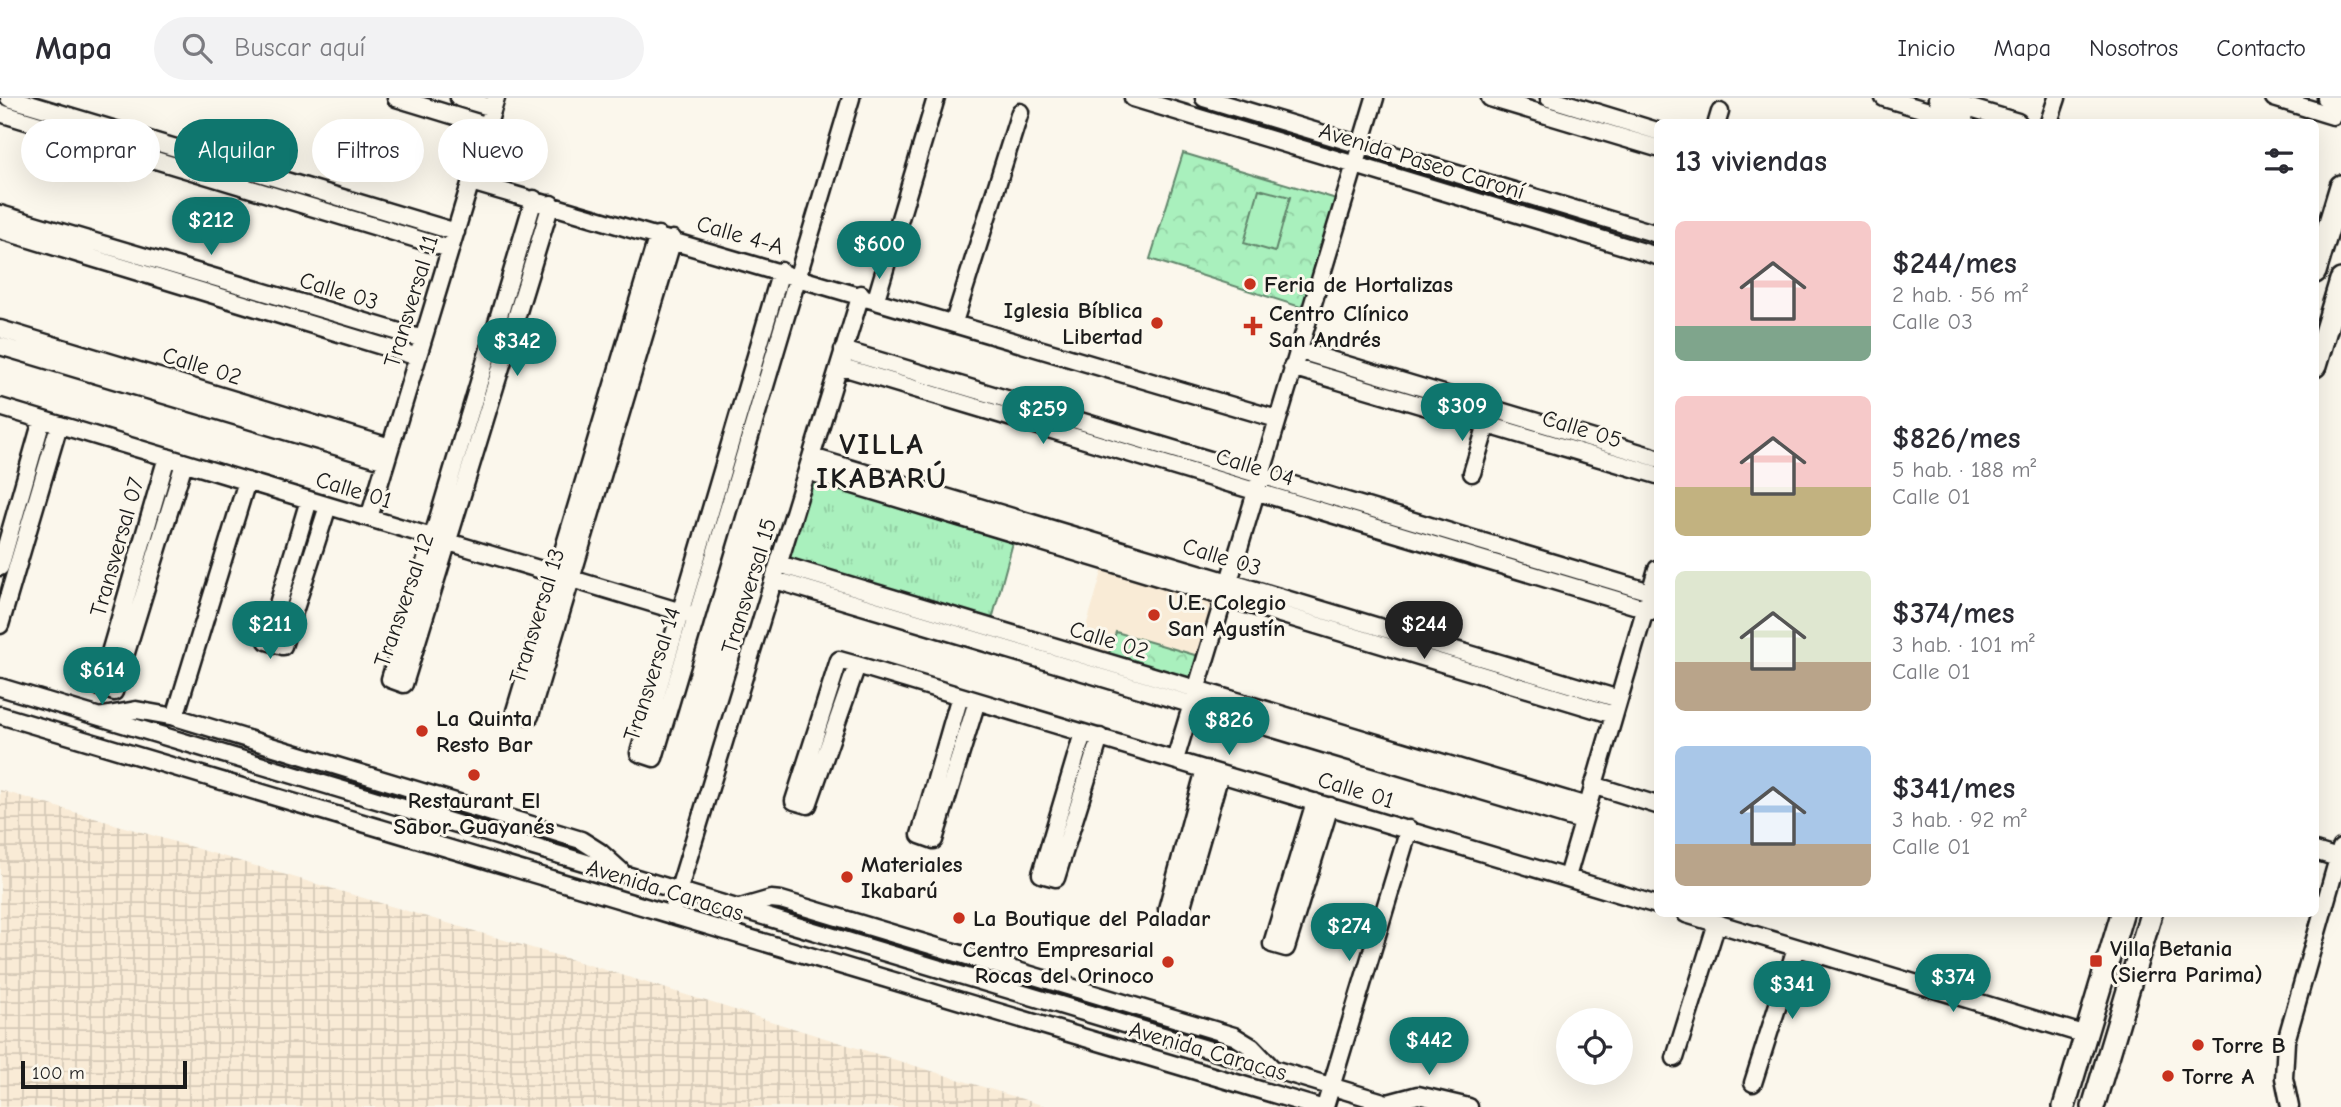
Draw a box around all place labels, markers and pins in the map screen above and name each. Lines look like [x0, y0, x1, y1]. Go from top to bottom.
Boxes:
pin: $212 [170, 198, 252, 257]
pin: $600 [838, 222, 920, 281]
place label: Feria de Hortalizas [1264, 271, 1453, 298]
marker: Feria de Hortalizas [1242, 276, 1258, 292]
place label: Iglesia Bíblica Libertad [1004, 297, 1143, 350]
place label: Centro Clínico San Andrés [1269, 300, 1409, 353]
marker: Iglesia Bíblica Libertad [1149, 315, 1165, 331]
marker: Centro Clínico San Andrés [1243, 316, 1263, 336]
pin: $342 [476, 318, 558, 378]
pin: $309 [1421, 384, 1503, 443]
pin: $259 [1002, 386, 1084, 446]
place label: U.E. Colegio San Agustín [1168, 589, 1286, 642]
pin: $211 [229, 602, 311, 661]
pin: $244 [1383, 602, 1465, 661]
marker: U.E. Colegio San Agustín [1146, 607, 1162, 623]
pin: $614 [61, 648, 143, 707]
pin: $826 [1188, 698, 1270, 757]
place label: La Quinta Resto Bar [436, 705, 533, 758]
marker: La Quinta Resto Bar [414, 723, 430, 739]
marker: Restaurant El Sabor Guayanés [466, 767, 482, 783]
place label: Restaurant El Sabor Guayanés [394, 787, 555, 840]
place label: Materiales Ikabarú [861, 851, 963, 904]
marker: Materiales Ikabarú [839, 869, 855, 885]
pin: $274 [1308, 904, 1390, 963]
place label: La Boutique del Paladar [973, 905, 1211, 932]
marker: La Boutique del Paladar [951, 910, 967, 926]
place label: Villa Betania (Sierra Parima) [2110, 935, 2263, 988]
place label: Centro Empresarial Rocas del Orinoco [963, 936, 1154, 989]
marker: Villa Betania (Sierra Parima) [2088, 953, 2104, 969]
marker: Centro Empresarial Rocas del Orinoco [1160, 954, 1176, 970]
pin: $374 [1912, 954, 1994, 1014]
pin: $341 [1751, 962, 1833, 1021]
pin: $442 [1388, 1018, 1470, 1077]
place label: Torre B [2212, 1032, 2286, 1059]
marker: Torre B [2190, 1037, 2206, 1053]
place label: Torre A [2182, 1063, 2254, 1090]
marker: Torre A [2160, 1068, 2176, 1084]

